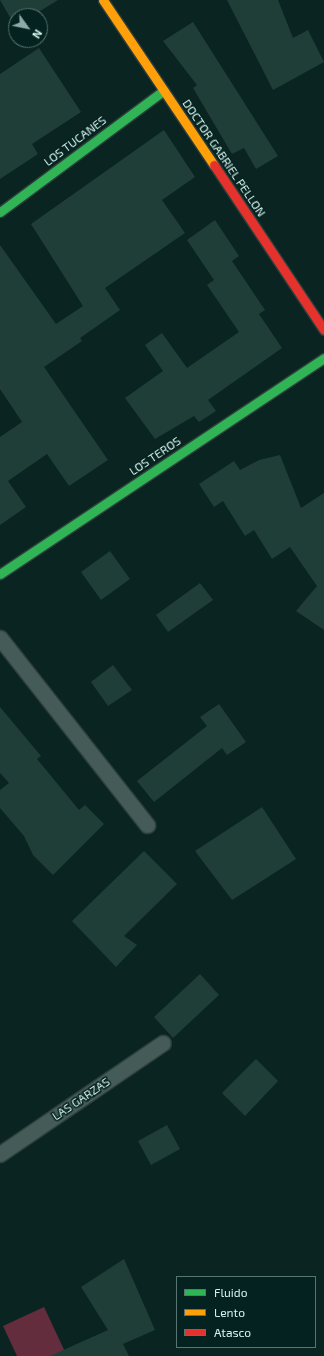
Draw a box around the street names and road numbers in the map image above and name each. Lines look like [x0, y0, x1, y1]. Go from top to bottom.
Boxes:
street label: DOCTOR GABRIEL PELLON [179, 96, 269, 220]
street label: LOS TUCANES [41, 113, 109, 169]
street label: LOS TEROS [126, 433, 184, 479]
street label: LAS GARZAS [49, 1074, 113, 1124]

